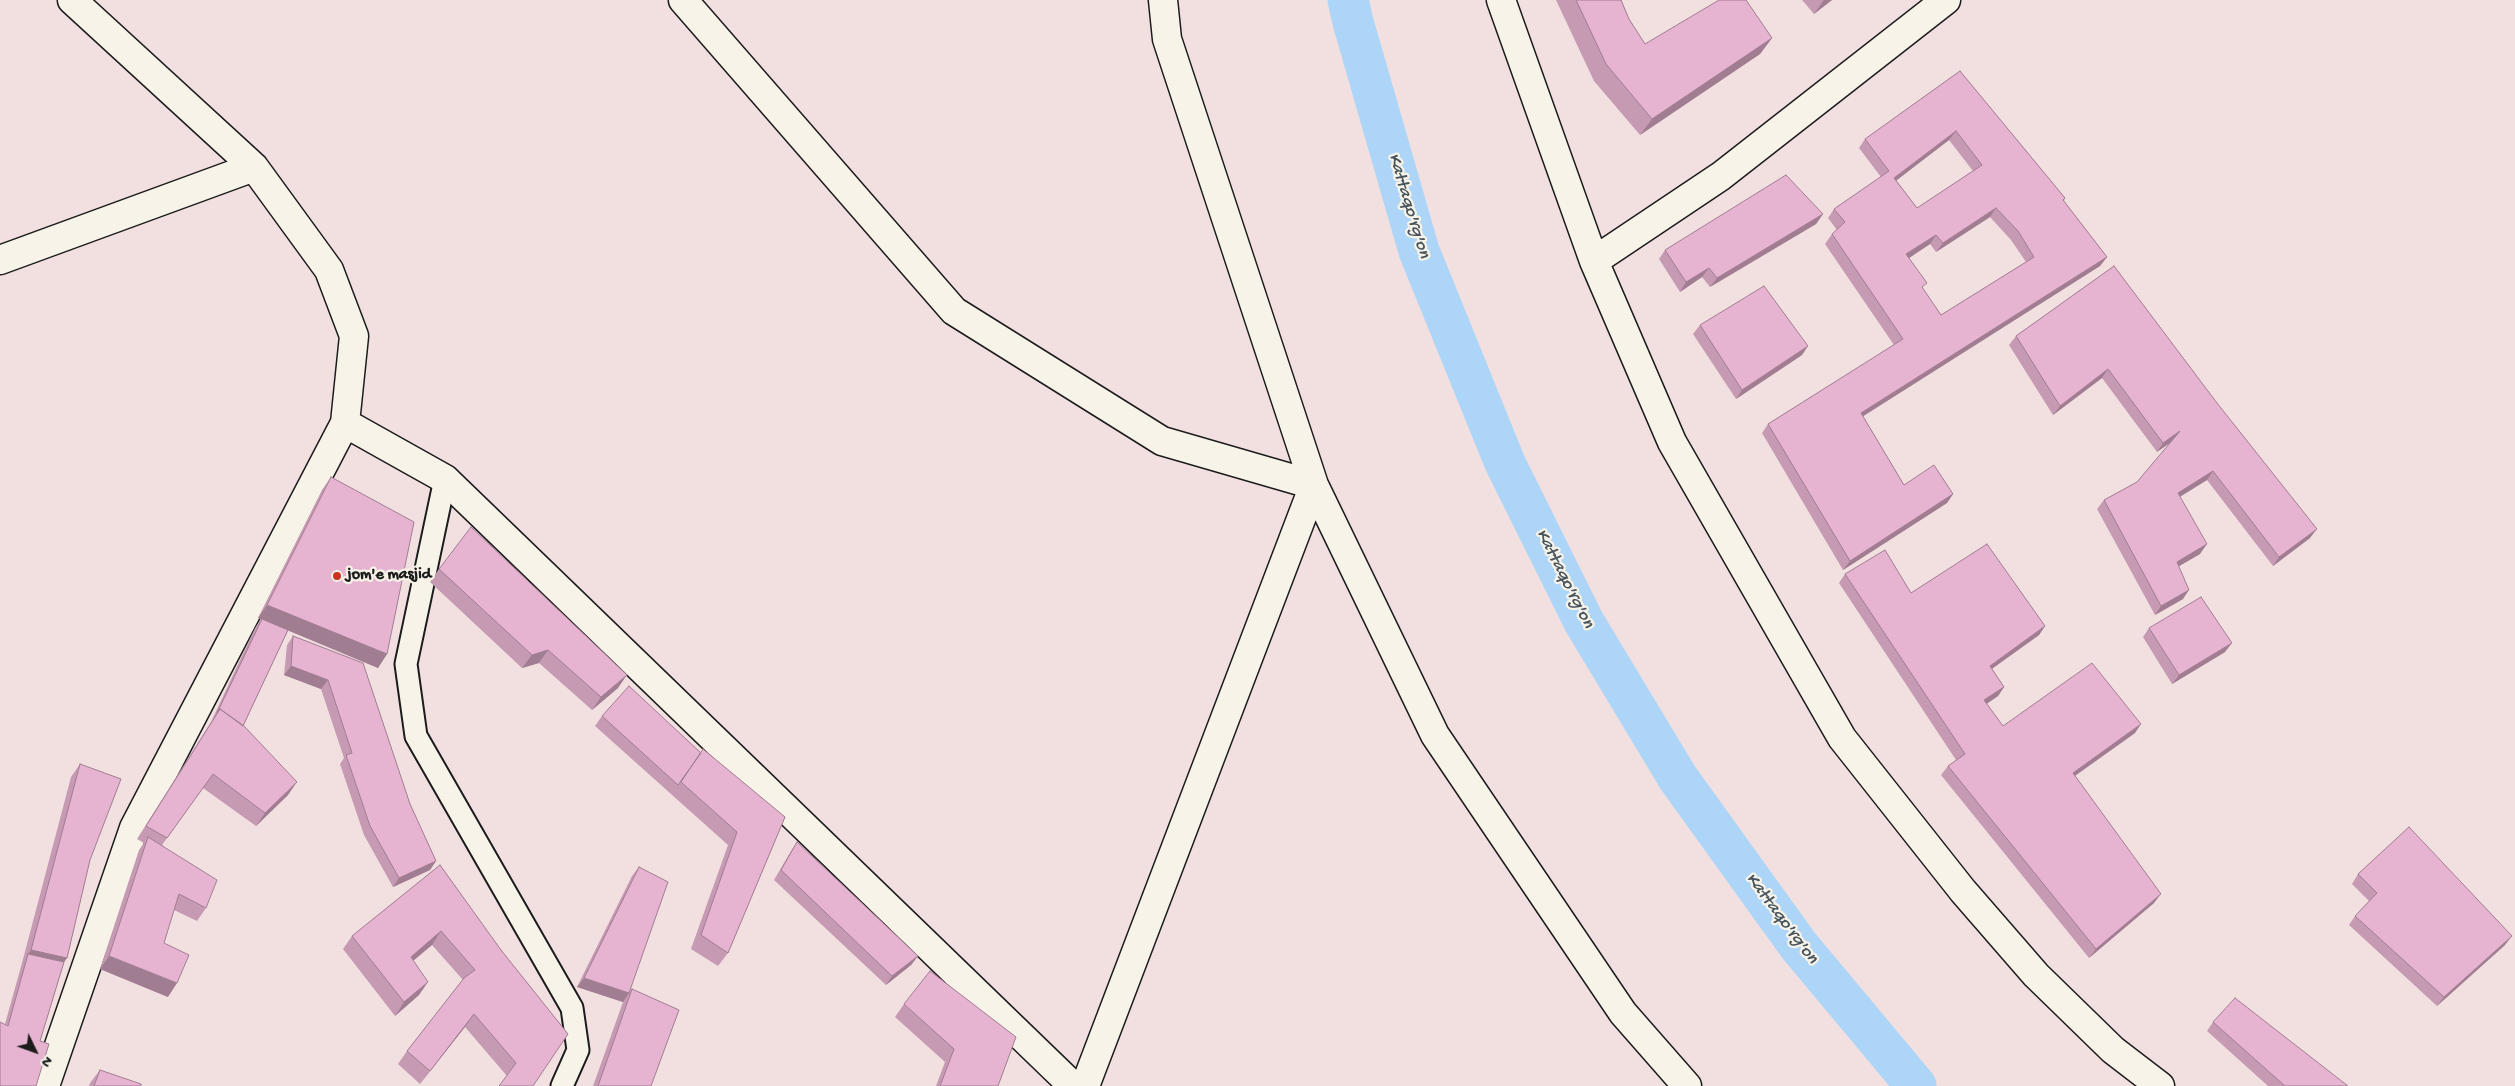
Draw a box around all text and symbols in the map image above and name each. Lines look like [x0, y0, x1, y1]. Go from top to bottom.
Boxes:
water label: Kattaqo'rg'on [1382, 151, 1434, 261]
water label: Kattaqo'rg'on [1530, 526, 1598, 632]
place label: jom'e masjid [347, 566, 431, 586]
marker: jom'e masjid [331, 570, 343, 582]
water label: Kattaqo'rg'on [1740, 869, 1822, 969]
north arrow [10, 1026, 60, 1076]
text: N [37, 1052, 56, 1070]

